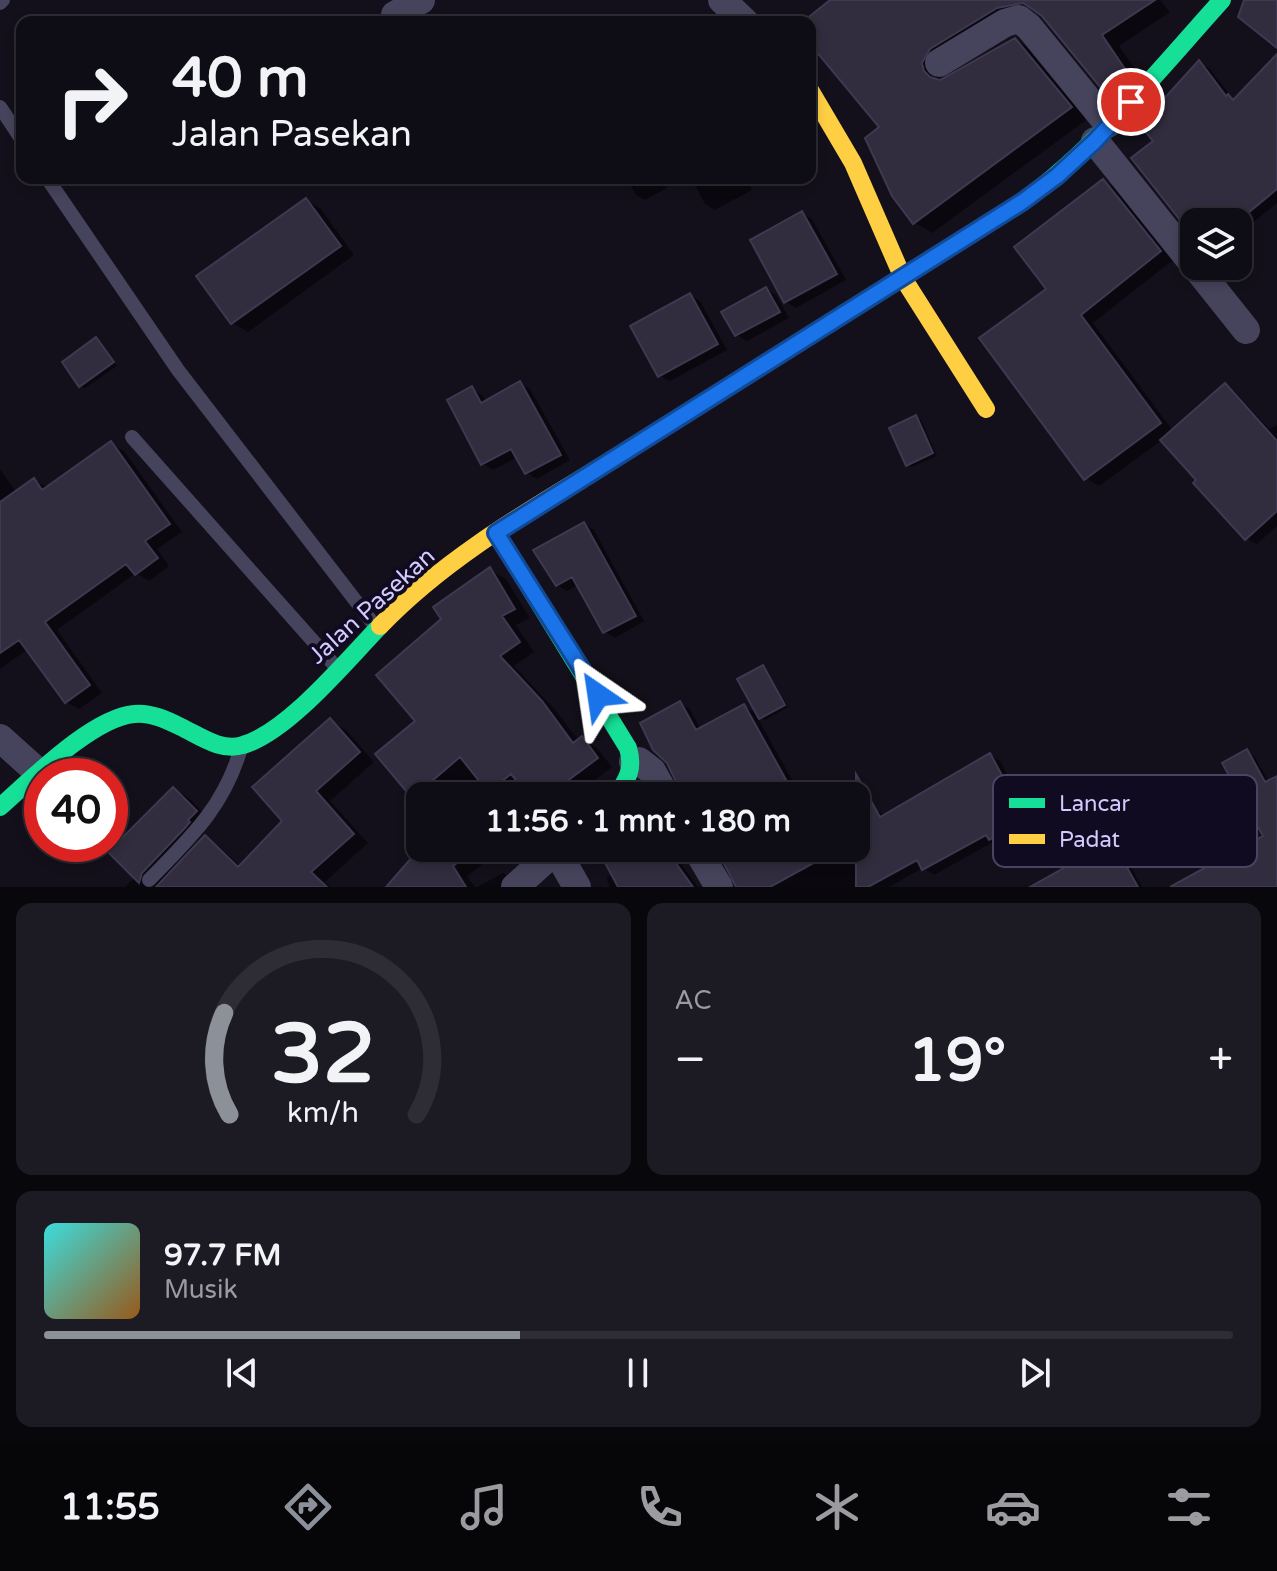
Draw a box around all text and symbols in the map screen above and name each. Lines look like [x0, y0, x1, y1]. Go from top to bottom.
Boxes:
text: 40 m [172, 45, 308, 112]
icon: right [40, 48, 144, 152]
pin [1097, 68, 1165, 136]
icon: arrive [1109, 80, 1153, 124]
text: Jalan Pasekan [172, 113, 412, 156]
map controls [1180, 208, 1252, 280]
button: layers [1180, 208, 1252, 280]
street label: Jalan Pasekan [303, 542, 441, 670]
position arrow [556, 653, 640, 737]
speed limit sign: 40 [24, 758, 128, 862]
legend [993, 775, 1257, 867]
text: Lancar [1059, 791, 1131, 817]
text: 11:56 · 1 mnt · 180 m [485, 803, 791, 840]
text: Padat [1059, 827, 1120, 853]
text: AC [675, 985, 712, 1016]
text: 32 [271, 1005, 375, 1105]
text: 19° [908, 1025, 1006, 1097]
text: − [675, 1034, 706, 1087]
text: + [1208, 1034, 1233, 1087]
text: km/h [287, 1096, 359, 1130]
text: 97.7 FM [164, 1237, 282, 1274]
text: Musik [164, 1274, 238, 1305]
icon: previous [220, 1351, 264, 1395]
icon: pause [616, 1351, 660, 1395]
icon: next [1013, 1351, 1057, 1395]
icon: directions [280, 1479, 336, 1535]
icon: music [456, 1479, 512, 1535]
icon: phone [632, 1479, 688, 1535]
icon: climate [809, 1479, 865, 1535]
icon: car [985, 1479, 1041, 1535]
icon: filters [1161, 1479, 1217, 1535]
text: 11:55 [60, 1486, 160, 1529]

